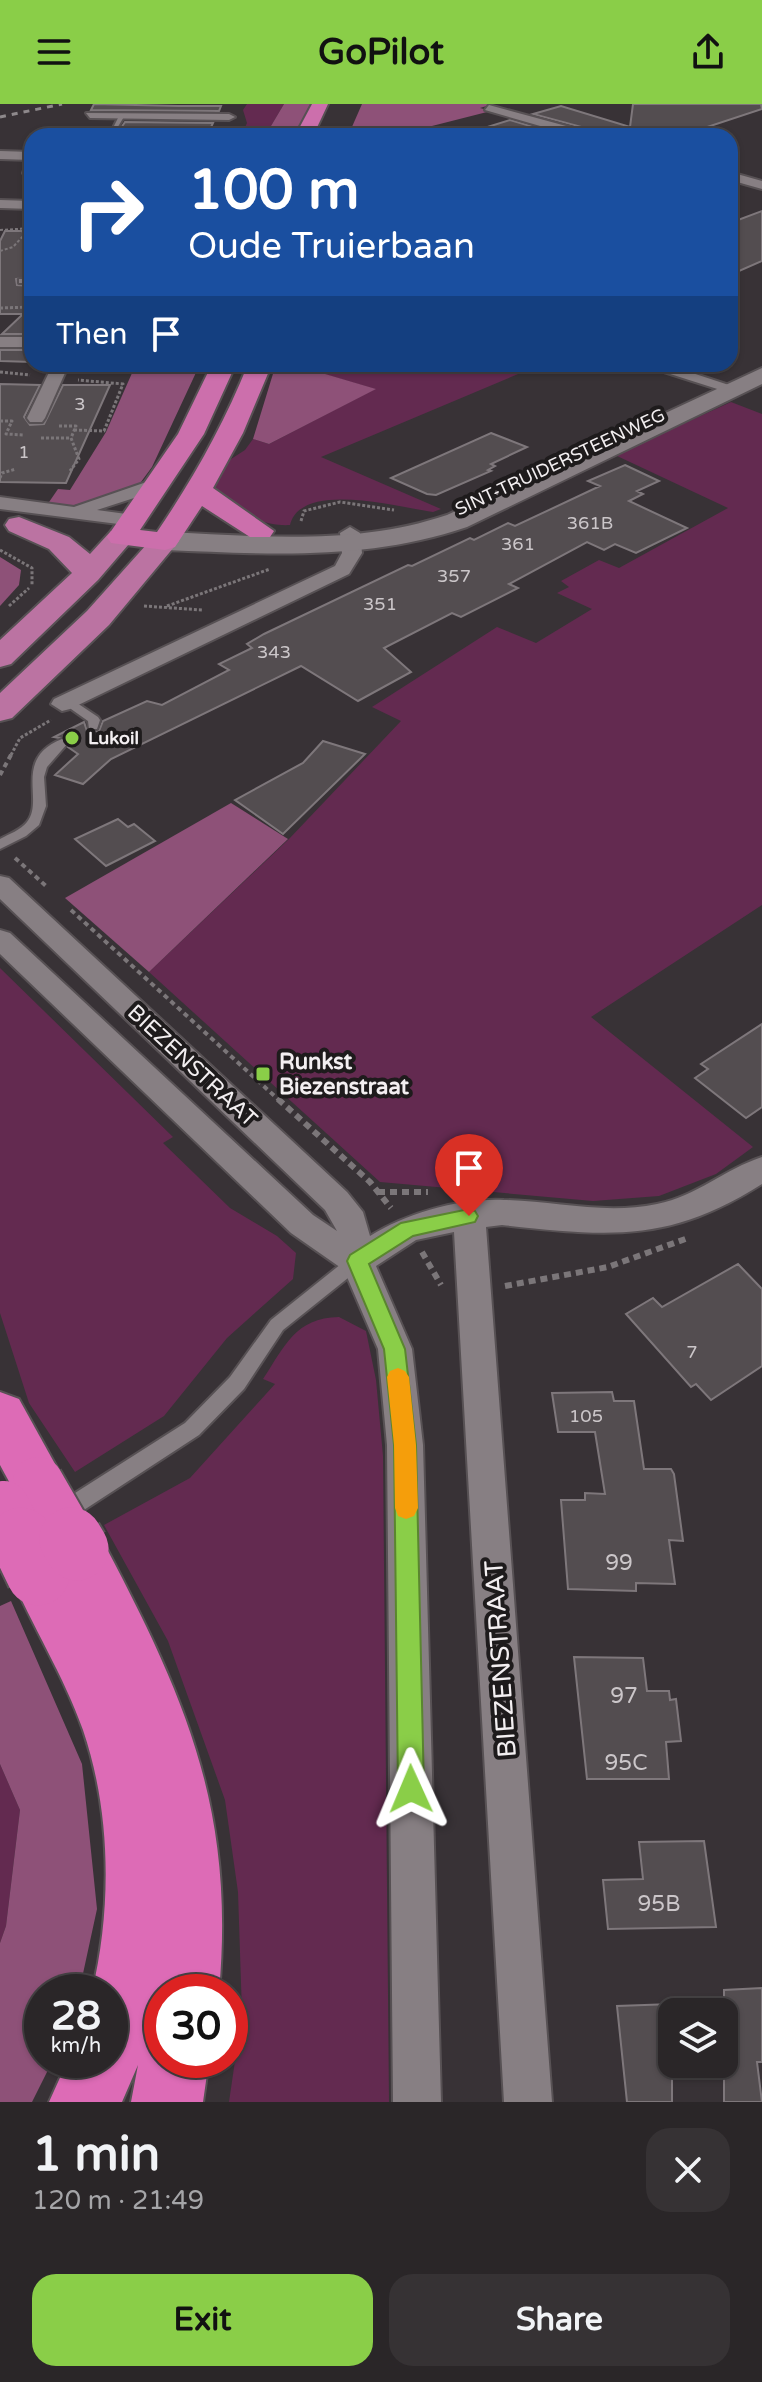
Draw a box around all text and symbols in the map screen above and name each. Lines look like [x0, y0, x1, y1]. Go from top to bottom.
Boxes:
icon: menu [32, 30, 76, 74]
icon: share [686, 30, 730, 74]
text: GoPilot [318, 31, 444, 74]
text: 100 m [188, 157, 359, 224]
icon: right [56, 160, 160, 264]
text: Oude Truierbaan [188, 225, 475, 268]
icon: arrive [144, 312, 188, 356]
text: Then [56, 316, 128, 353]
house number: 3 [74, 393, 86, 415]
street label: SINT-TRUIDERSTEENWEG [452, 404, 668, 520]
house number: 1 [18, 441, 30, 463]
house number: 361B [567, 512, 613, 534]
house number: 361 [501, 533, 535, 555]
house number: 357 [437, 565, 471, 587]
house number: 351 [363, 593, 397, 615]
house number: 343 [257, 641, 291, 663]
place label: Lukoil [88, 727, 139, 749]
marker: Lukoil [63, 729, 81, 747]
street label: BIEZENSTRAAT [122, 999, 263, 1133]
place label: Runkst Biezenstraat [279, 1049, 410, 1100]
marker: Runkst Biezenstraat [254, 1065, 272, 1083]
pin [435, 1134, 503, 1216]
icon: arrive [447, 1146, 491, 1190]
house number: 7 [686, 1341, 698, 1363]
house number: 105 [569, 1405, 603, 1427]
house number: 99 [605, 1550, 633, 1576]
street label: BIEZENSTRAAT [478, 1559, 523, 1759]
house number: 97 [610, 1683, 638, 1709]
position arrow [369, 1747, 453, 1831]
house number: 95C [605, 1750, 647, 1776]
house number: 95B [638, 1891, 680, 1917]
speed limit sign: 30 [144, 1974, 248, 2078]
text: 28 [51, 1992, 101, 2040]
map controls [658, 1998, 738, 2078]
button: layers [658, 1998, 738, 2078]
text: km/h [51, 2034, 101, 2058]
text: 1 min [32, 2126, 160, 2184]
button: close [646, 2128, 730, 2212]
text: 120 m · 21:49 [32, 2185, 204, 2216]
button: Exit [32, 2274, 373, 2366]
button: Share [389, 2274, 730, 2366]

